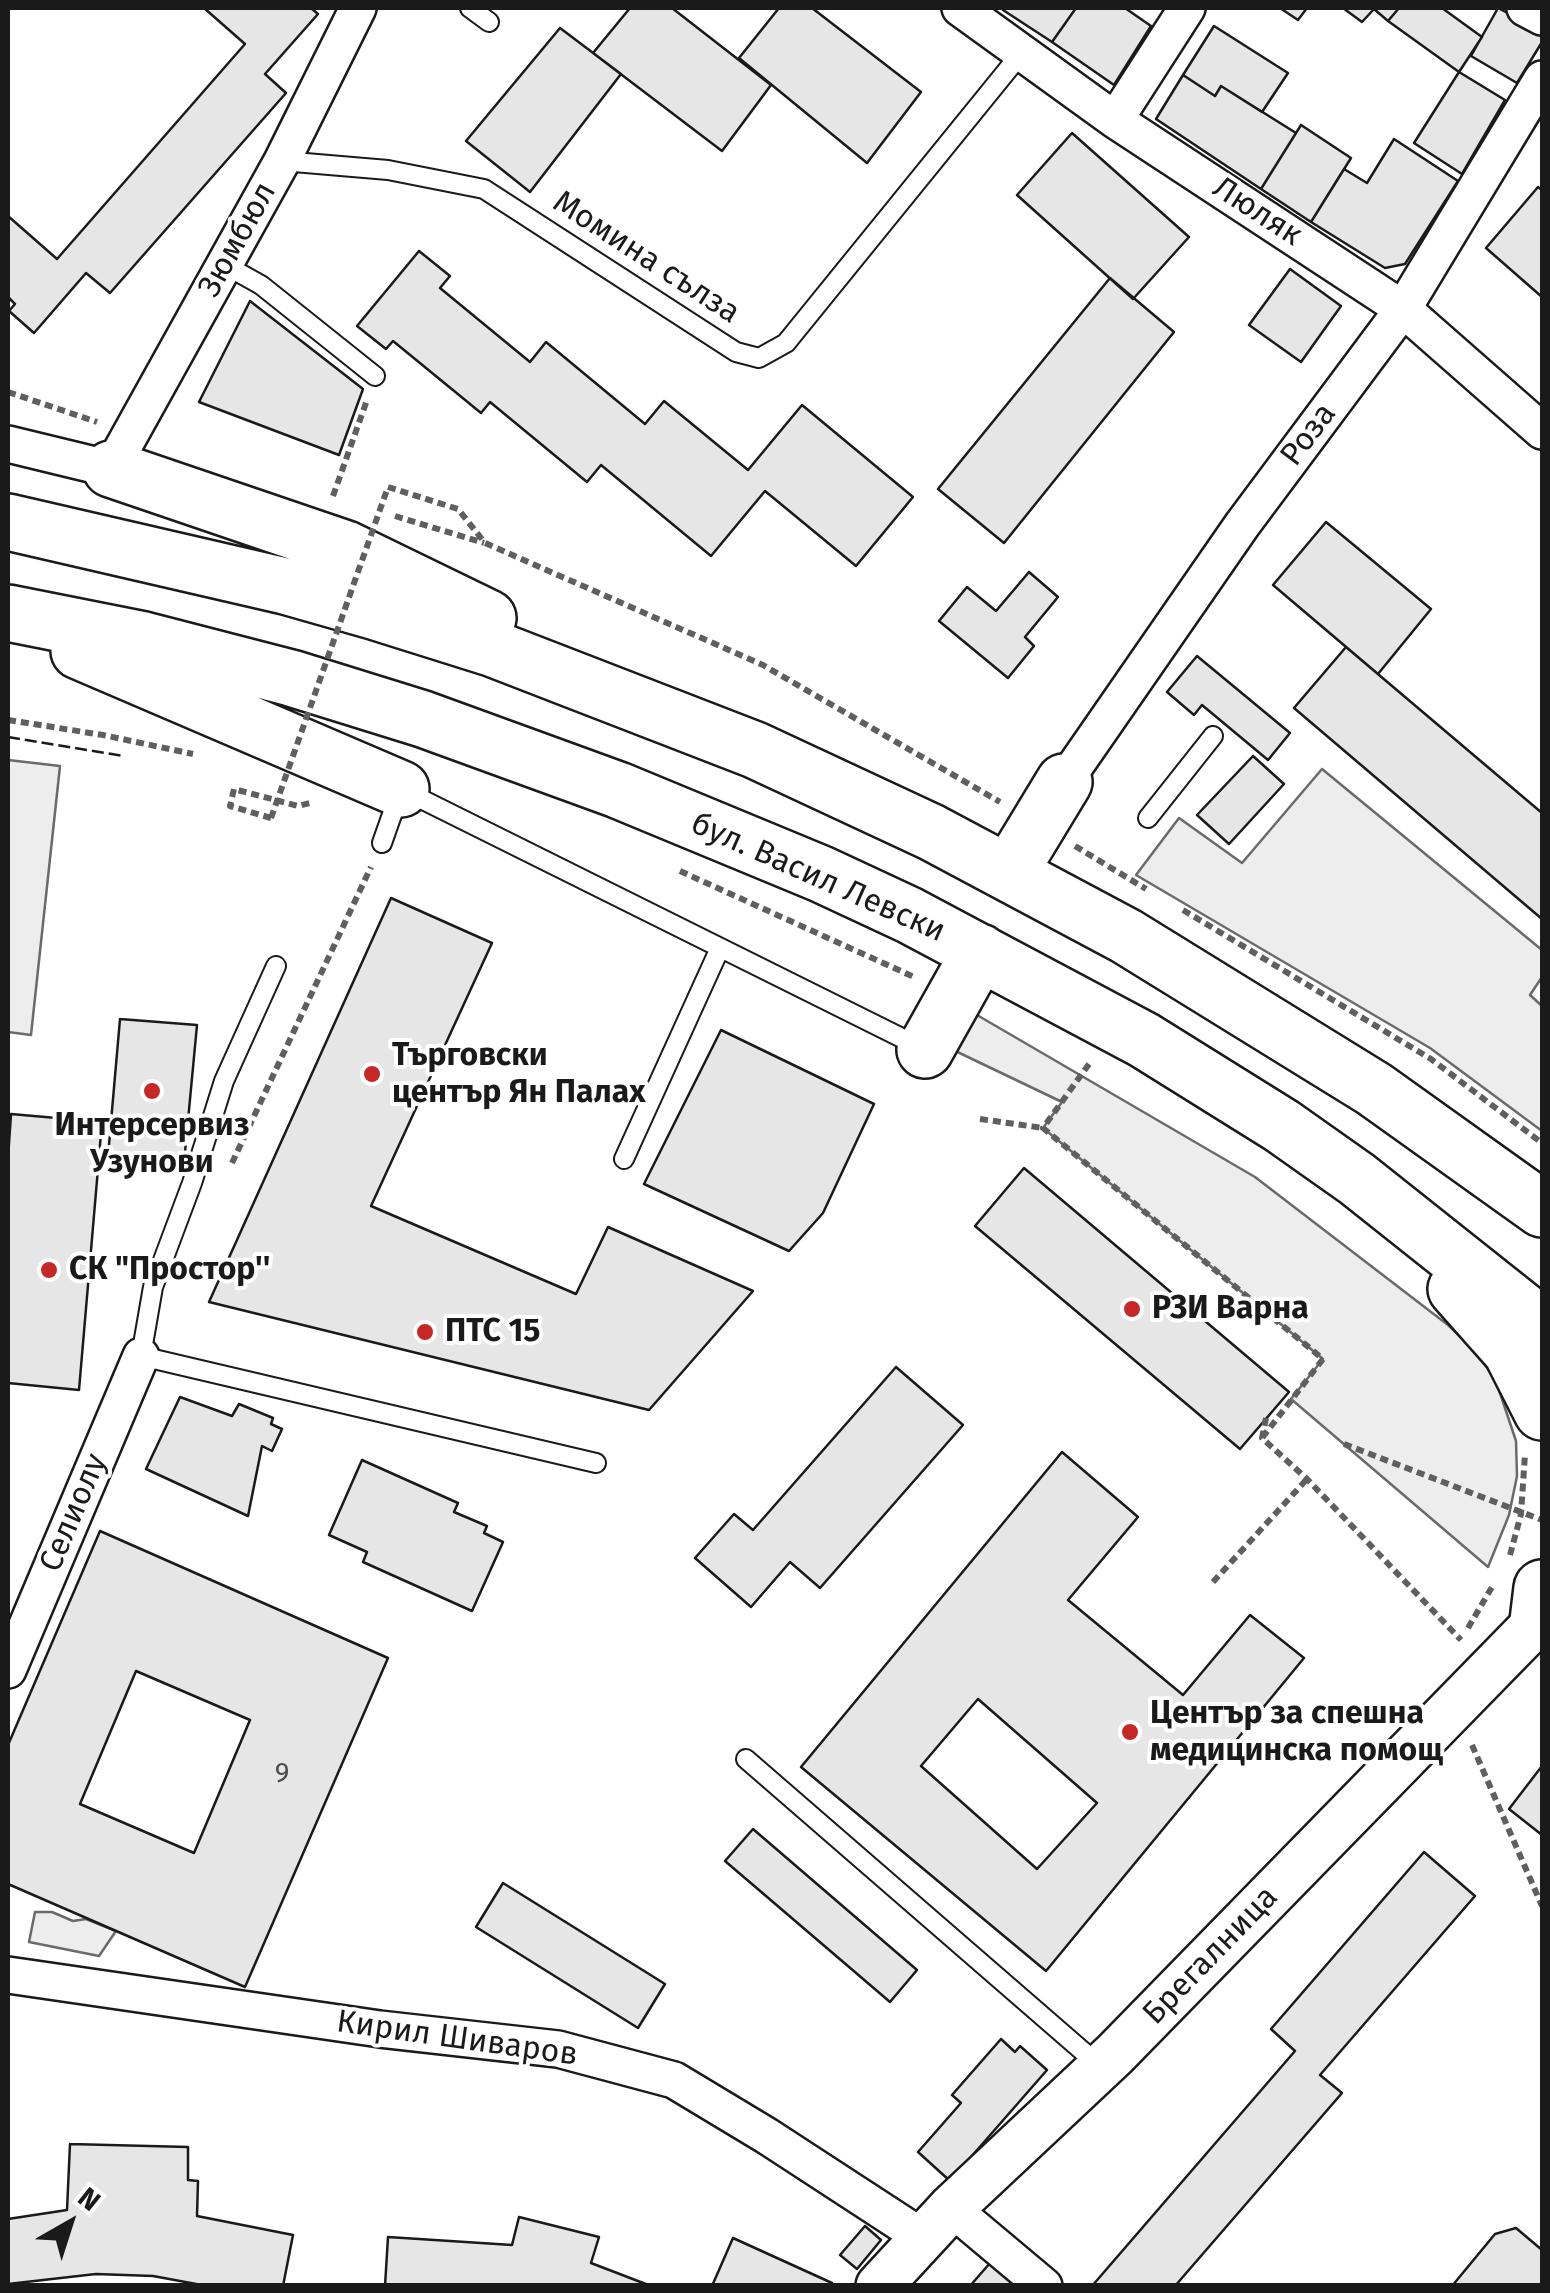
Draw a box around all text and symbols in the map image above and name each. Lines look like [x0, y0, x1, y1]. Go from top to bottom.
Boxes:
street label: Люляк [1205, 169, 1309, 255]
street label: Зюмбюл [191, 176, 285, 304]
street label: Момина сълза [545, 183, 747, 333]
street label: Роза [1273, 396, 1345, 474]
street label: бул. Васил Левски [685, 805, 951, 951]
place label: Търговски център Ян Палах [392, 1037, 646, 1112]
marker: Търговски център Ян Палах [361, 1063, 383, 1085]
marker: Интерсервиз Узунови [141, 1080, 163, 1102]
place label: Интерсервиз Узунови [54, 1107, 250, 1182]
place label: СК "Простор'' [69, 1251, 270, 1289]
marker: СК "Простор'' [38, 1259, 60, 1281]
place label: РЗИ Варна [1152, 1290, 1309, 1328]
marker: РЗИ Варна [1121, 1298, 1143, 1320]
place label: ПТС 15 [445, 1313, 540, 1351]
marker: ПТС 15 [414, 1321, 436, 1343]
street label: Селиолу [32, 1448, 116, 1578]
place label: Център за спешна медицинска помощ [1150, 1695, 1443, 1770]
marker: Център за спешна медицинска помощ [1119, 1721, 1141, 1743]
house number: 9 [275, 1757, 289, 1791]
street label: Брегалница [1136, 1879, 1286, 2033]
street label: Кирил Шиваров [334, 2003, 580, 2075]
north arrow [20, 2173, 120, 2273]
text: N [72, 2181, 107, 2218]

